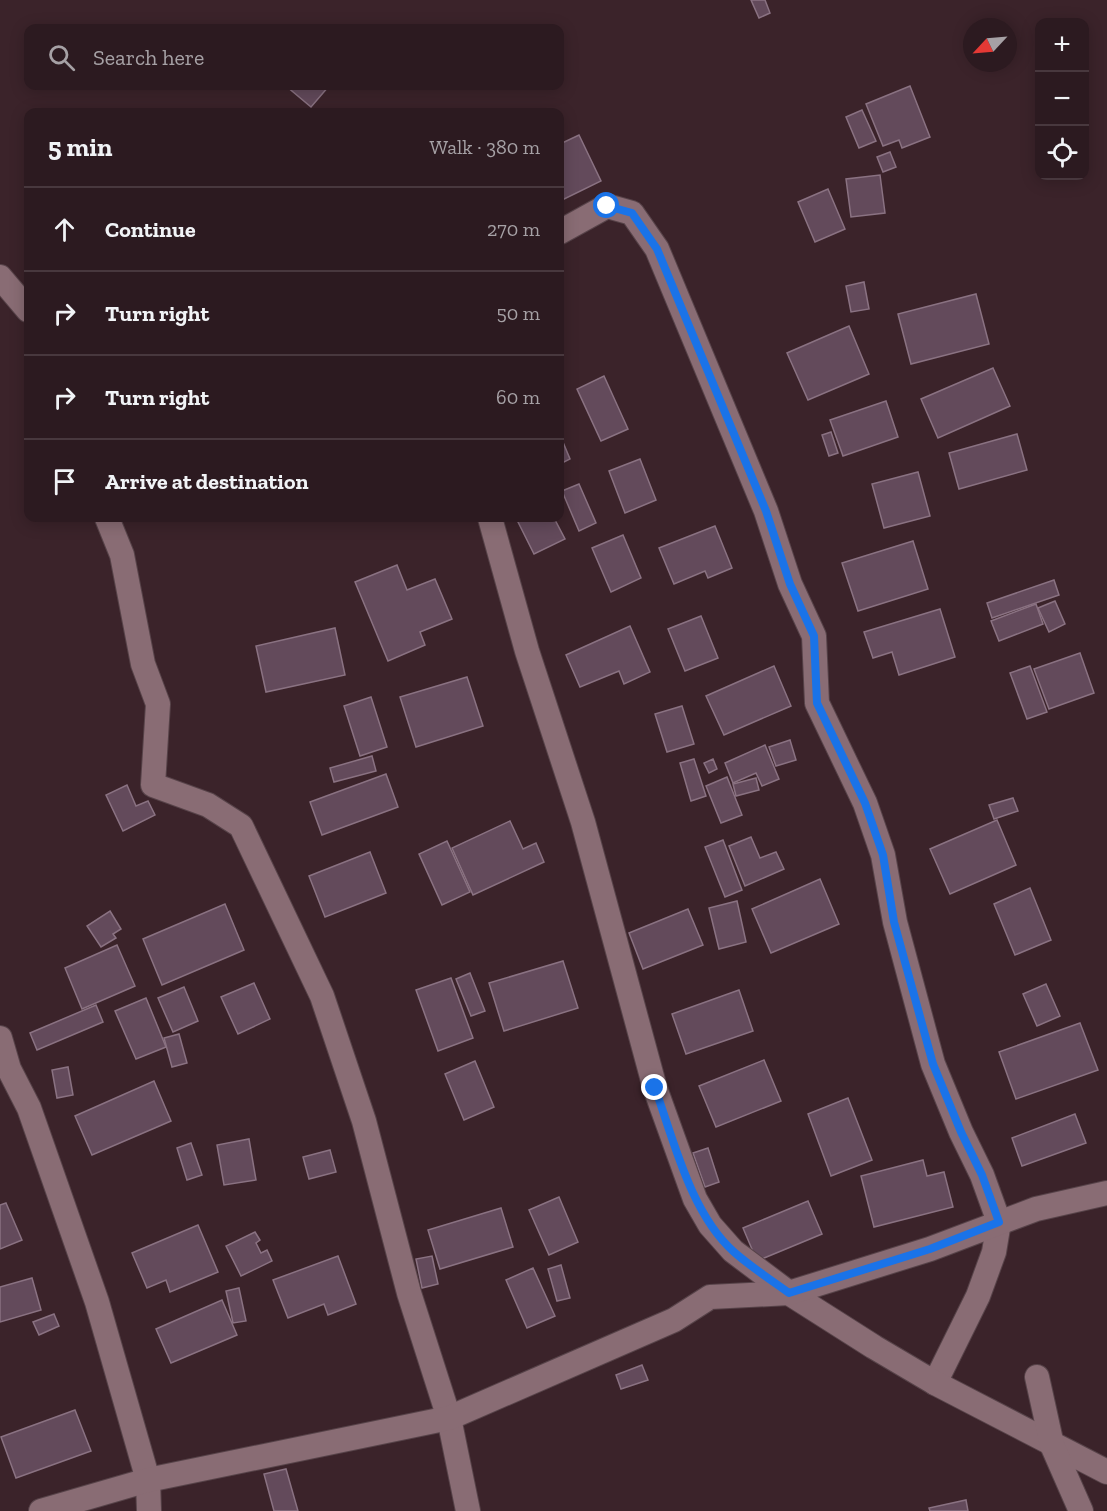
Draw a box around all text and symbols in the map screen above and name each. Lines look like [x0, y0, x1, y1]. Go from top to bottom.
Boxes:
north arrow [963, 18, 1017, 72]
map controls [1035, 18, 1089, 180]
button: + [1035, 18, 1089, 72]
search box [24, 24, 564, 90]
icon: search [45, 41, 78, 74]
text: Search here [93, 44, 204, 71]
button: − [1035, 72, 1089, 126]
button: locate [1035, 126, 1089, 180]
text: 5 min [48, 131, 112, 163]
text: Walk · 380 m [430, 135, 540, 159]
route start [593, 192, 619, 218]
icon: ahead [48, 213, 81, 246]
text: Continue [105, 216, 196, 243]
text: 270 m [487, 217, 540, 241]
icon: right [48, 297, 81, 330]
text: Turn right [105, 300, 209, 327]
text: 50 m [496, 301, 540, 325]
icon: right [48, 381, 81, 414]
text: Turn right [105, 384, 209, 411]
text: 60 m [496, 385, 540, 409]
icon: arrive [48, 465, 81, 498]
text: Arrive at destination [105, 468, 308, 495]
route end [641, 1074, 667, 1100]

